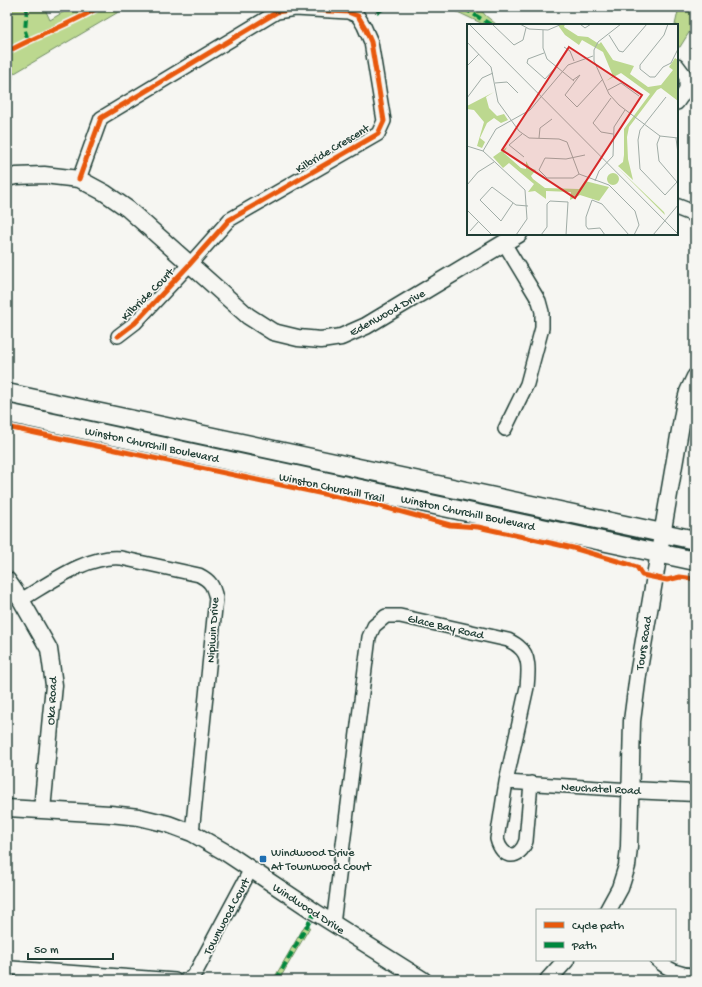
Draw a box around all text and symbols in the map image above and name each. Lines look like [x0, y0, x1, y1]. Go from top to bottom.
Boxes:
inset map [467, 24, 678, 235]
street label: Kilbride Crescent [294, 122, 373, 177]
street label: Kilbride Court [119, 265, 178, 325]
street label: Edenwood Drive [348, 287, 429, 340]
street label: Winston Churchill Boulevard [83, 425, 221, 467]
street label: Winston Churchill Trail [278, 471, 386, 507]
street label: Winston Churchill Boulevard [399, 493, 537, 535]
street label: Nipiwin Drive [205, 596, 223, 663]
street label: Glace Bay Road [406, 612, 486, 644]
street label: Tours Road [634, 615, 656, 672]
street label: Oka Road [45, 676, 61, 726]
street label: Neuchatel Road [561, 781, 642, 799]
place label: Windwood Drive At Townwood Court [271, 847, 372, 875]
marker: Windwood Drive At Townwood Court [258, 854, 268, 864]
street label: Townwood Court [201, 875, 254, 959]
street label: Windwood Drive [269, 881, 347, 939]
legend [536, 909, 676, 961]
text: Cycle path [572, 920, 625, 934]
scale bar [28, 935, 113, 961]
text: Path [571, 940, 597, 954]
text: 50 m [34, 944, 59, 958]

